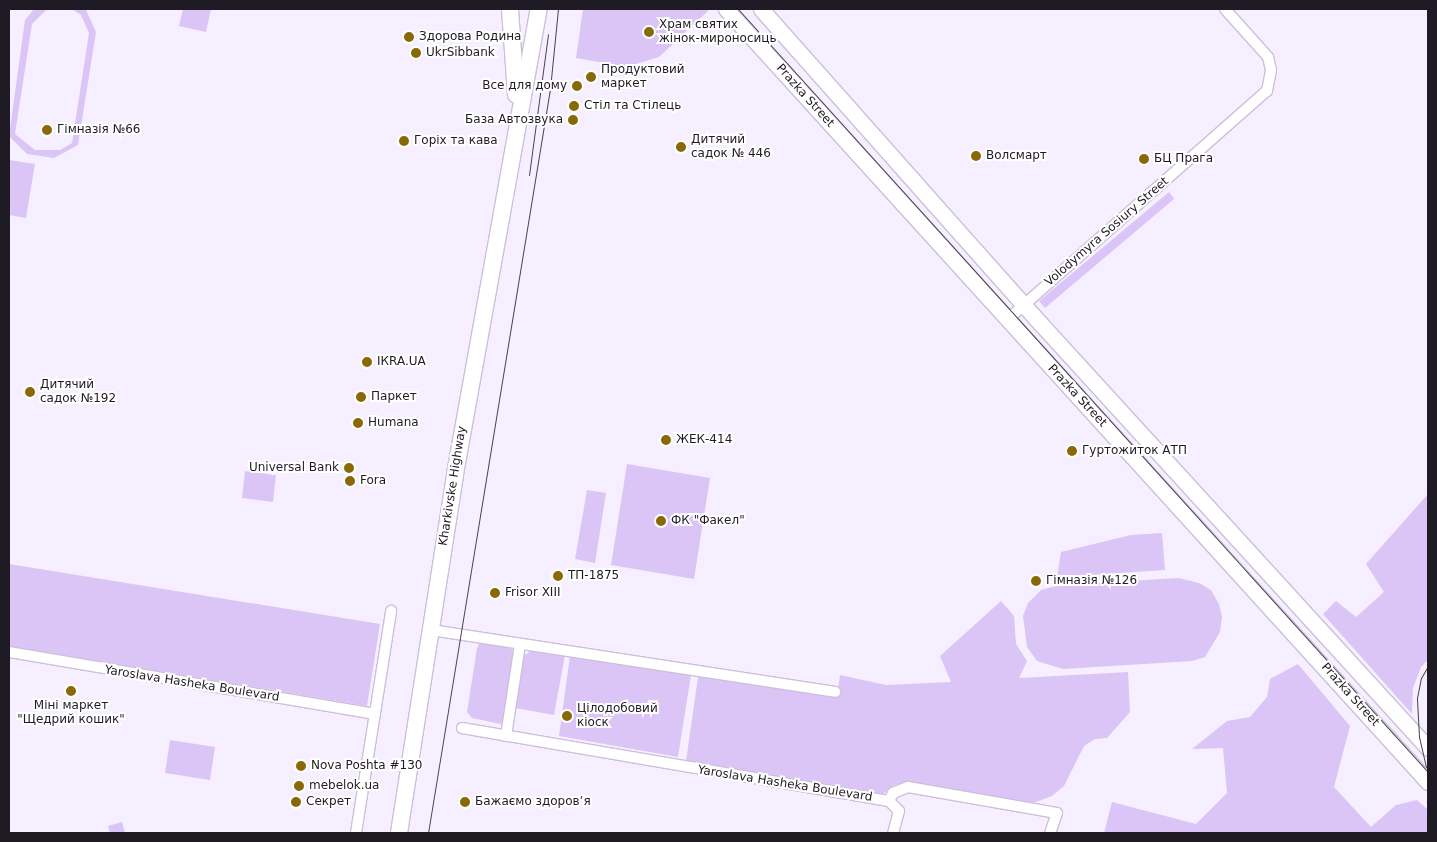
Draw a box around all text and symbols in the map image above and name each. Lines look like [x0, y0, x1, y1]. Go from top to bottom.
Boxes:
place label: Храм святих жінок-мироносиць [659, 18, 777, 46]
marker: Храм святих жінок-мироносиць [643, 26, 655, 38]
place label: Здорова Родина [419, 30, 521, 44]
marker: Здорова Родина [403, 31, 415, 43]
place label: UkrSibbank [426, 46, 495, 60]
marker: UkrSibbank [410, 47, 422, 59]
street label: Prazka Street [773, 61, 837, 131]
place label: Продуктовий маркет [601, 63, 685, 91]
marker: Продуктовий маркет [585, 71, 597, 83]
place label: Все для дому [482, 79, 567, 93]
marker: Все для дому [571, 80, 583, 92]
place label: Стіл та Стілець [584, 99, 681, 113]
marker: Стіл та Стілець [568, 100, 580, 112]
place label: База Автозвука [465, 113, 563, 127]
marker: База Автозвука [567, 114, 579, 126]
place label: Гімназія №66 [57, 123, 140, 137]
marker: Гімназія №66 [41, 124, 53, 136]
place label: Дитячий садок № 446 [691, 133, 771, 161]
place label: Горіх та кава [414, 134, 498, 148]
marker: Горіх та кава [398, 135, 410, 147]
marker: Дитячий садок № 446 [675, 141, 687, 153]
place label: Волсмарт [986, 149, 1047, 163]
marker: Волсмарт [970, 150, 982, 162]
place label: БЦ Прага [1154, 152, 1213, 166]
marker: БЦ Прага [1138, 153, 1150, 165]
street label: Volodymyra Sosiury Street [1042, 174, 1172, 290]
place label: ІКRA.UA [377, 355, 426, 369]
marker: ІКRA.UA [361, 356, 373, 368]
street label: Prazka Street [1044, 362, 1110, 430]
place label: Дитячий садок №192 [40, 378, 116, 406]
marker: Дитячий садок №192 [24, 386, 36, 398]
place label: Паркет [371, 390, 417, 404]
marker: Паркет [355, 391, 367, 403]
place label: Humana [368, 416, 419, 430]
marker: Humana [352, 417, 364, 429]
street label: Kharkivske Highway [436, 425, 470, 547]
place label: ЖЕК-414 [676, 433, 732, 447]
marker: ЖЕК-414 [660, 434, 672, 446]
place label: Гуртожиток АТП [1082, 444, 1187, 458]
marker: Гуртожиток АТП [1066, 445, 1078, 457]
place label: Universal Bank [249, 461, 339, 475]
marker: Universal Bank [343, 462, 355, 474]
place label: Fora [360, 474, 386, 488]
marker: Fora [344, 475, 356, 487]
place label: ФК "Факел" [671, 514, 745, 528]
marker: ФК "Факел" [655, 515, 667, 527]
place label: ТП-1875 [568, 569, 619, 583]
marker: ТП-1875 [552, 570, 564, 582]
place label: Гімназія №126 [1046, 574, 1137, 588]
marker: Гімназія №126 [1030, 575, 1042, 587]
place label: Frisor XIII [505, 586, 560, 600]
marker: Frisor XIII [489, 587, 501, 599]
street label: Prazka Street [1318, 660, 1382, 730]
street label: Yaroslava Hasheka Boulevard [104, 663, 280, 705]
marker: Міні маркет "Щедрий кошик" [65, 685, 77, 697]
place label: Міні маркет "Щедрий кошик" [17, 699, 125, 727]
place label: Цілодобовий кіоск [577, 702, 658, 730]
marker: Цілодобовий кіоск [561, 710, 573, 722]
place label: Nova Poshta #130 [311, 759, 422, 773]
marker: Nova Poshta #130 [295, 760, 307, 772]
street label: Yaroslava Hasheka Boulevard [697, 763, 873, 805]
place label: mebelok.ua [309, 779, 379, 793]
marker: mebelok.ua [293, 780, 305, 792]
place label: Секрет [306, 795, 351, 809]
place label: Бажаємо здоровʼя [475, 795, 591, 809]
marker: Секрет [290, 796, 302, 808]
marker: Бажаємо здоровʼя [459, 796, 471, 808]

